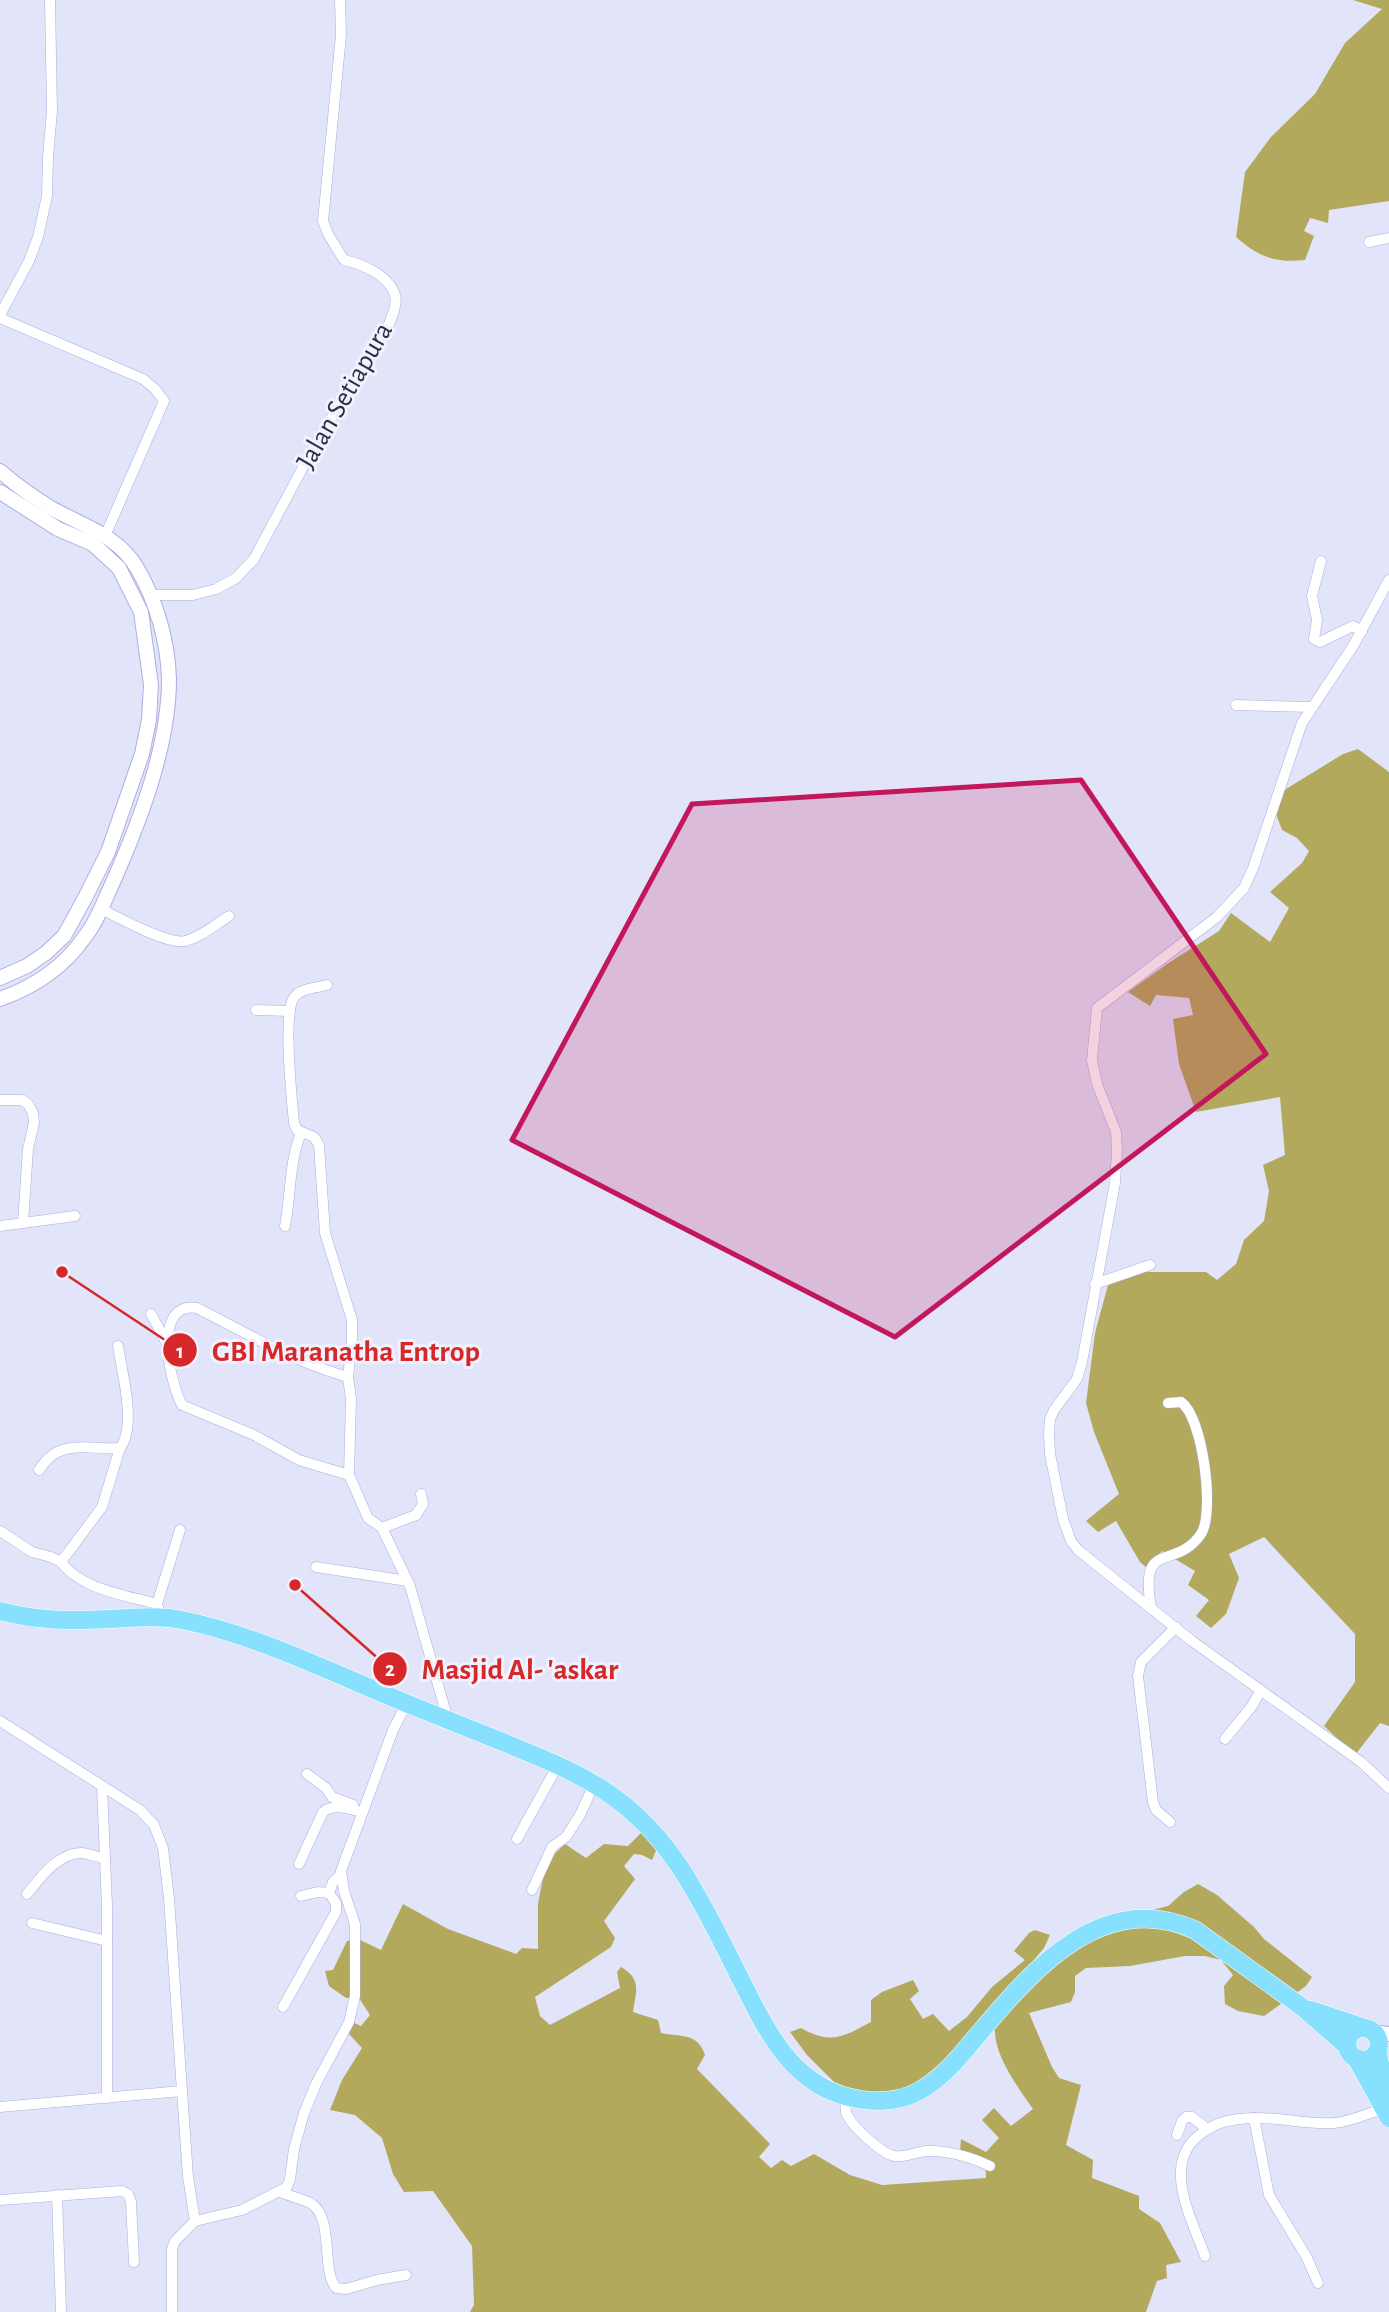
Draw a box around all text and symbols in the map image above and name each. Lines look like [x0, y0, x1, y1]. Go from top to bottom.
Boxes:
street label: Jalan Setiapura [292, 318, 398, 474]
callout: GBI Maranatha Entrop [163, 1325, 494, 1376]
text: GBI Maranatha Entrop [212, 1337, 480, 1367]
text: 1 [176, 1341, 184, 1362]
callout: Masjid Al- 'askar [373, 1643, 633, 1694]
text: Masjid Al- 'askar [422, 1655, 619, 1685]
text: 2 [385, 1659, 395, 1680]

